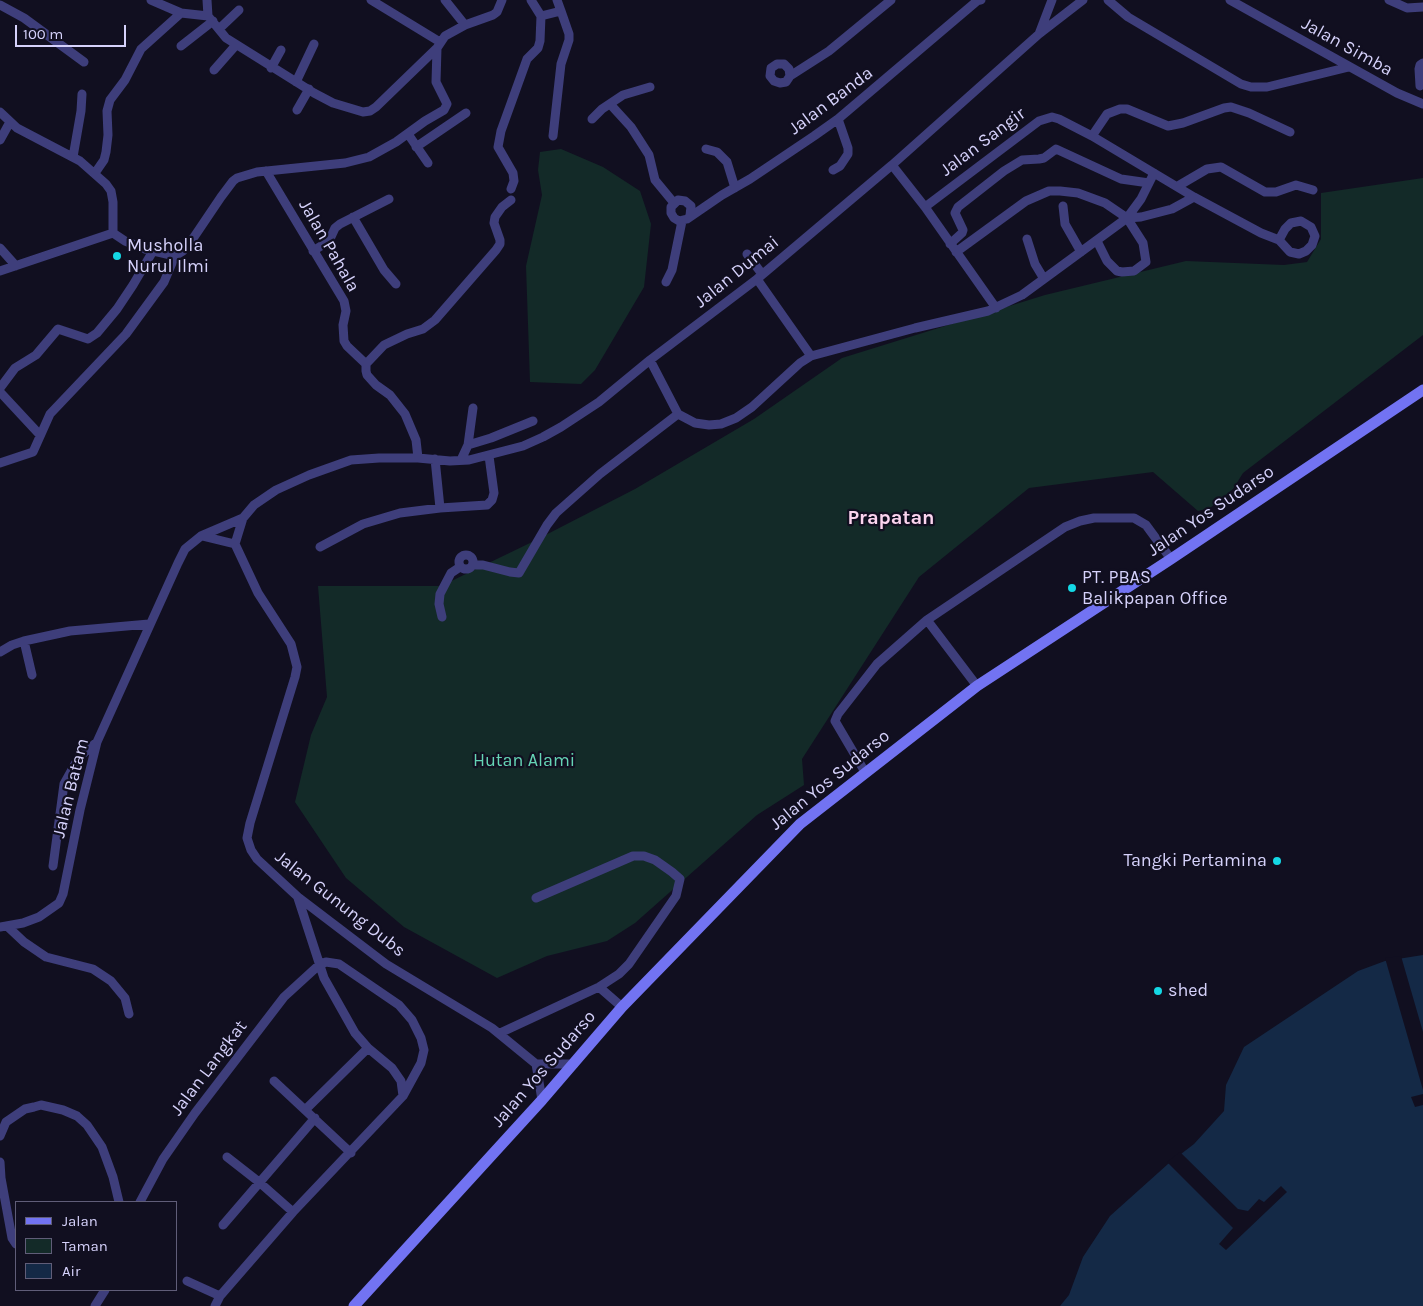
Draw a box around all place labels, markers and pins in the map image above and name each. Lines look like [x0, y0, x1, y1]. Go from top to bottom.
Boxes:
place label: Musholla Nurul Ilmi [127, 235, 209, 278]
marker: Musholla Nurul Ilmi [111, 250, 123, 262]
place label: PT. PBAS Balikpapan Office [1082, 567, 1227, 610]
marker: PT. PBAS Balikpapan Office [1066, 582, 1078, 594]
place label: Tangki Pertamina [1123, 850, 1267, 872]
marker: Tangki Pertamina [1271, 855, 1283, 867]
place label: shed [1168, 980, 1208, 1002]
marker: shed [1152, 985, 1164, 997]

